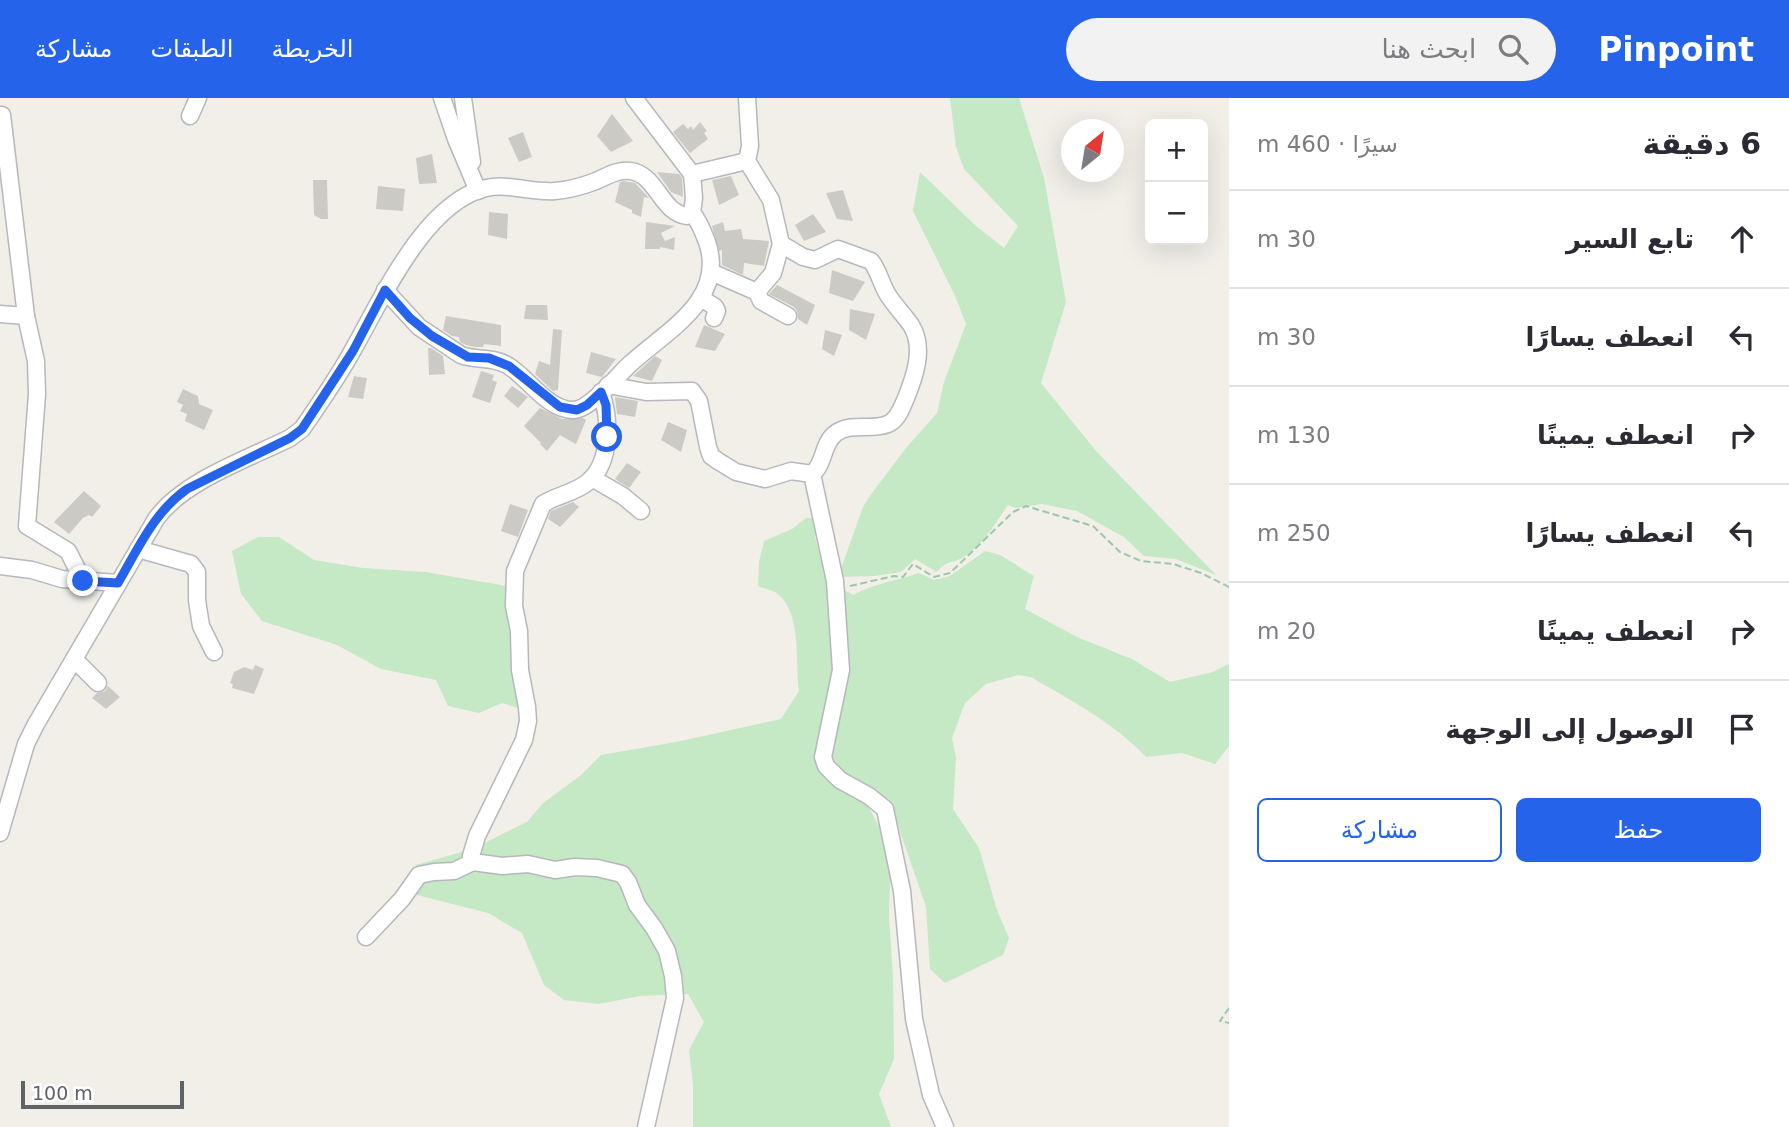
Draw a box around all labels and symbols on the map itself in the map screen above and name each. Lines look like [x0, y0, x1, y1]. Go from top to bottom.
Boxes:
north arrow [1061, 119, 1124, 182]
route start [591, 421, 622, 452]
route end [67, 565, 98, 596]
scale bar [21, 1078, 184, 1110]

